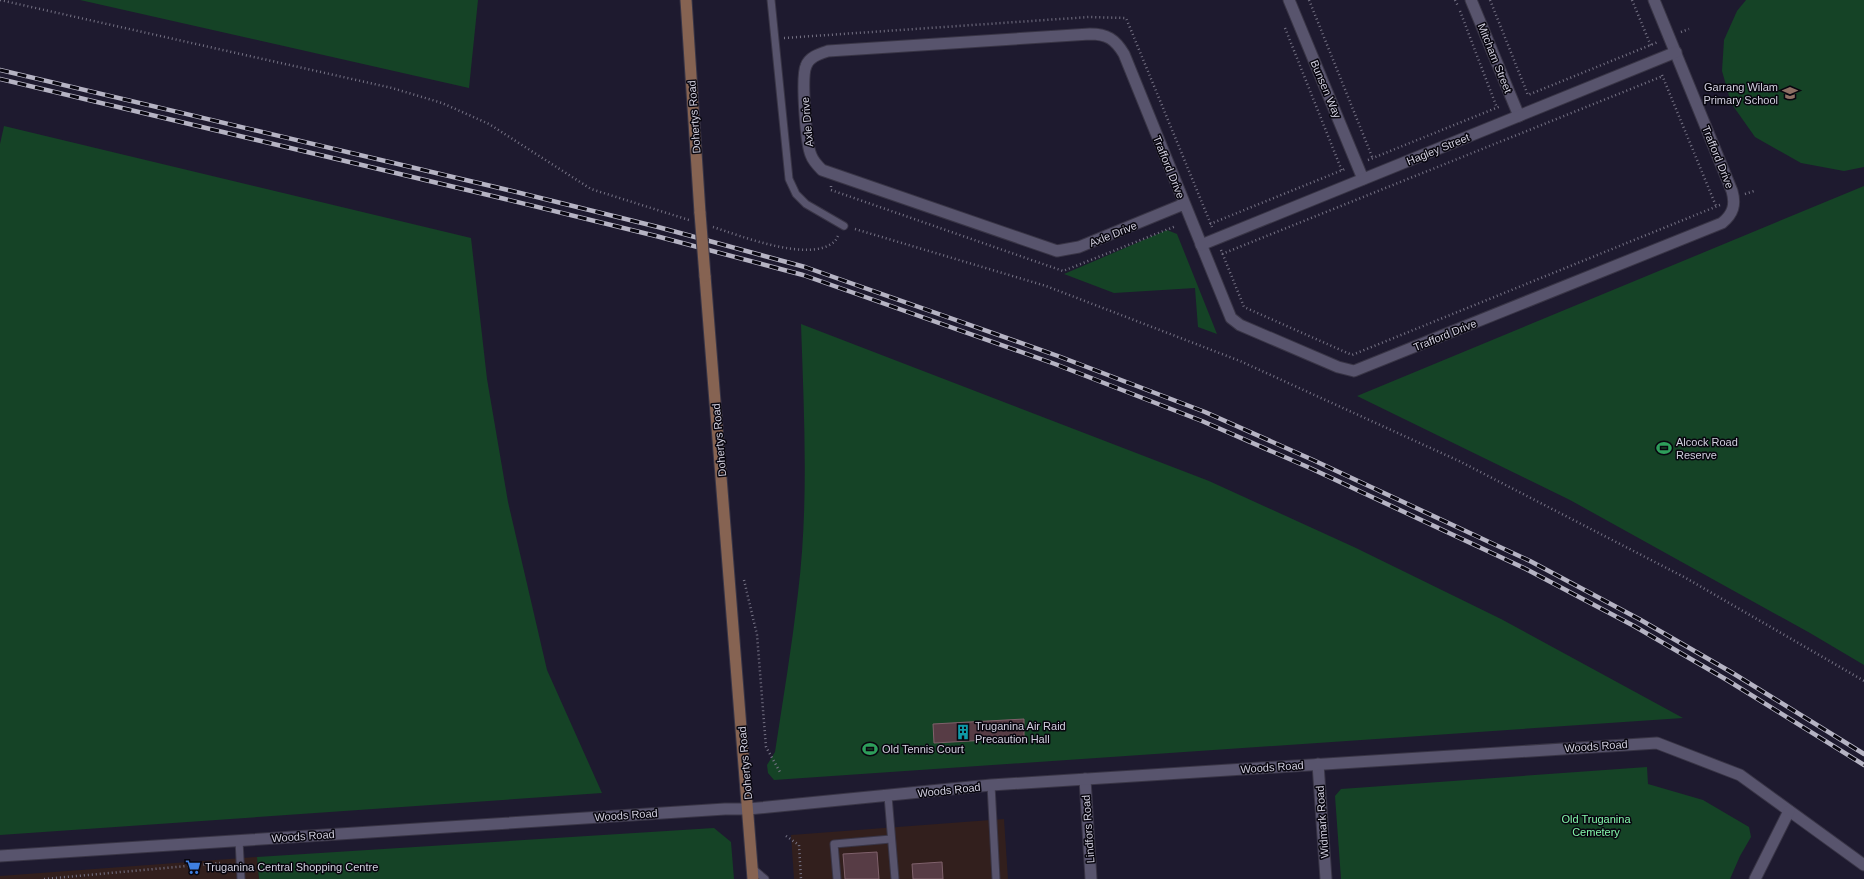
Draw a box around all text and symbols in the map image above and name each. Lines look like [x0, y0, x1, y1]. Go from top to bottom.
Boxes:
street label: Mitcham Street [1476, 21, 1514, 95]
street label: Bunsen Way [1308, 58, 1344, 120]
street label: Dohertys Road [685, 80, 703, 154]
place label: Garrang Wilam Primary School [1703, 81, 1778, 106]
school or university icon: Garrang Wilam Primary School [1781, 84, 1799, 102]
street label: Axle Drive [799, 97, 815, 147]
street label: Trafford Drive [1700, 124, 1736, 190]
street label: Hagley Street [1405, 131, 1471, 167]
street label: Trafford Drive [1151, 134, 1187, 200]
street label: Axle Drive [1088, 219, 1138, 249]
street label: Trafford Drive [1412, 317, 1478, 353]
street label: Dohertys Road [710, 403, 728, 477]
place label: Alcock Road Reserve [1676, 436, 1738, 461]
sports icon: Alcock Road Reserve [1655, 439, 1673, 457]
place label: Truganina Air Raid Precaution Hall [975, 720, 1066, 745]
building icon: Truganina Air Raid Precaution Hall [954, 723, 972, 741]
street label: Dohertys Road [736, 726, 754, 800]
street label: Woods Road [1564, 738, 1628, 754]
sports icon: Old Tennis Court [861, 740, 879, 758]
place label: Old Tennis Court [882, 743, 964, 755]
street label: Woods Road [1240, 759, 1304, 775]
street label: Woods Road [917, 781, 981, 799]
street label: Widmark Road [1313, 785, 1331, 859]
street label: Lindfors Road [1080, 794, 1096, 864]
street label: Woods Road [594, 807, 658, 823]
park label: Old Truganina Cemetery [1561, 813, 1631, 838]
street label: Woods Road [271, 828, 335, 844]
supermarket icon: Truganina Central Shopping Centre [184, 858, 202, 876]
place label: Truganina Central Shopping Centre [205, 861, 378, 873]

